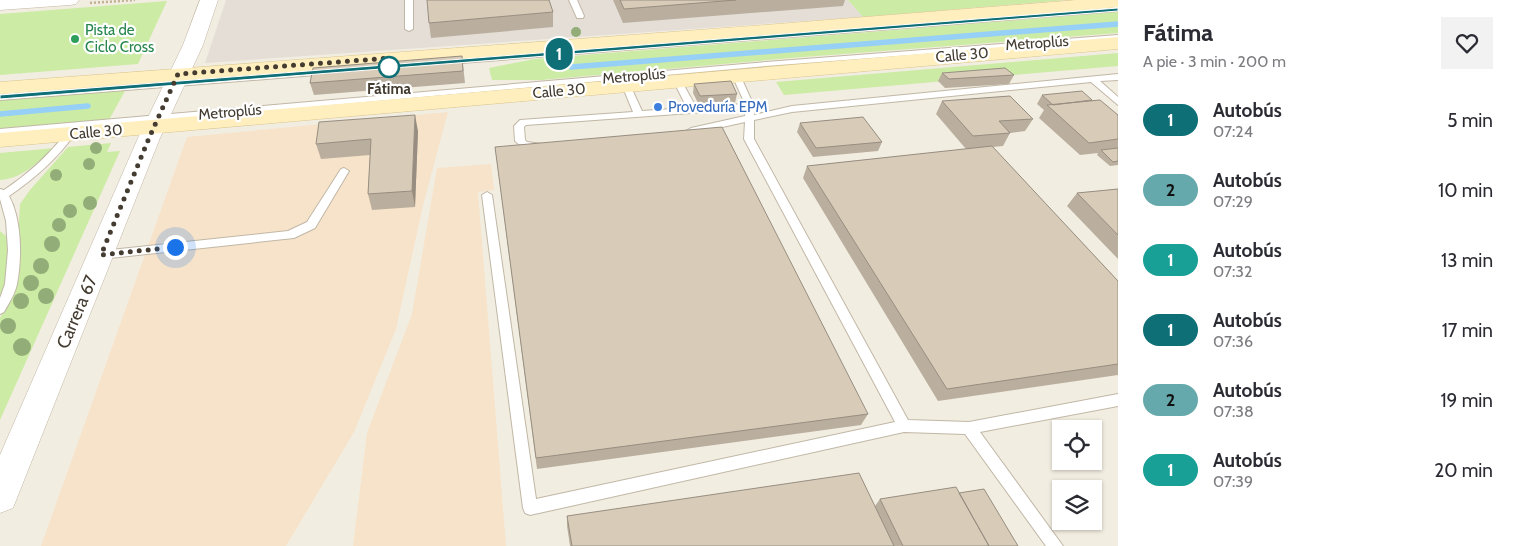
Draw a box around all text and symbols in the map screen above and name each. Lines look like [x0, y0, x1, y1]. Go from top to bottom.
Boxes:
button: heart [1441, 17, 1493, 69]
text: Fátima [1143, 18, 1213, 47]
place label: Pista de Ciclo Cross [85, 21, 154, 56]
street label: Metroplús [1005, 32, 1069, 54]
marker: Pista de Ciclo Cross [69, 33, 81, 45]
line badge: 1 [543, 38, 575, 70]
text: 1 [556, 43, 562, 65]
street label: Calle 30 [935, 44, 989, 66]
text: A pie · 3 min · 200 m [1143, 52, 1286, 71]
marker: Fátima [378, 56, 400, 78]
street label: Metroplús [602, 64, 666, 88]
place label: Fátima [367, 80, 411, 98]
street label: Calle 30 [532, 80, 586, 102]
place label: Proveduría EPM [668, 98, 768, 116]
text: Autobús [1213, 99, 1282, 122]
street label: Metroplús [198, 100, 262, 124]
marker: Proveduría EPM [652, 101, 664, 113]
text: 1 [1167, 109, 1174, 131]
text: 5 min [1447, 109, 1493, 132]
street label: Calle 30 [69, 121, 123, 143]
text: 07:24 [1213, 122, 1253, 141]
text: Autobús [1213, 169, 1282, 192]
text: 2 [1166, 179, 1175, 201]
text: 10 min [1438, 179, 1493, 202]
text: 07:29 [1213, 192, 1253, 211]
your location [163, 235, 188, 260]
text: Autobús [1213, 239, 1282, 262]
text: 1 [1167, 249, 1174, 271]
text: 13 min [1441, 249, 1493, 272]
text: 07:32 [1213, 262, 1252, 281]
street label: Carrera 67 [52, 272, 102, 352]
text: Autobús [1213, 309, 1282, 332]
text: 1 [1167, 319, 1174, 341]
text: 17 min [1442, 319, 1493, 342]
text: 07:36 [1213, 332, 1253, 351]
text: Autobús [1213, 379, 1282, 402]
text: 2 [1166, 389, 1175, 411]
text: 19 min [1440, 389, 1493, 412]
text: 07:38 [1213, 402, 1254, 421]
map controls [1052, 420, 1102, 530]
button: locate [1052, 420, 1102, 470]
text: Autobús [1213, 449, 1282, 472]
text: 1 [1167, 459, 1174, 481]
text: 20 min [1434, 459, 1493, 482]
text: 07:39 [1213, 472, 1253, 491]
button: layers [1052, 480, 1102, 530]

